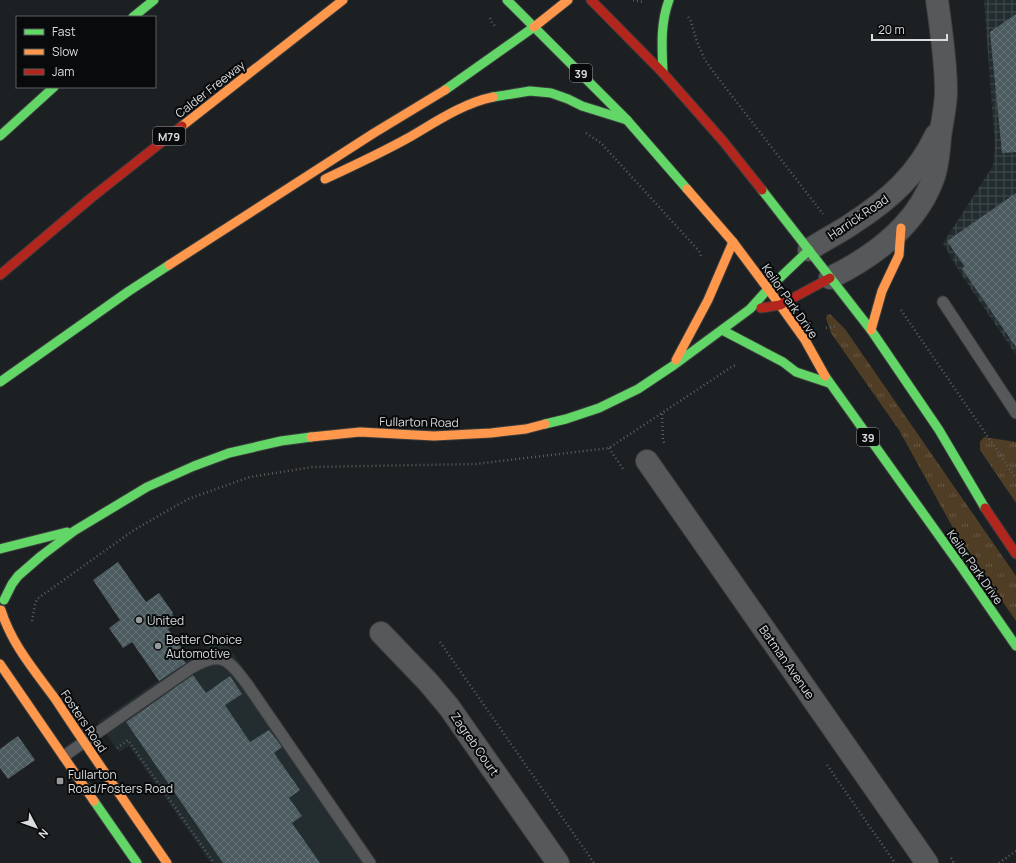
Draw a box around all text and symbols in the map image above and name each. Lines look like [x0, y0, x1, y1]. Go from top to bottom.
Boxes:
legend [16, 16, 156, 88]
scale bar [872, 16, 947, 42]
text: 20 m [878, 21, 905, 38]
text: Fast [52, 23, 76, 40]
text: Slow [52, 43, 78, 60]
street label: Calder Freeway [171, 56, 249, 122]
text: Jam [52, 63, 74, 80]
road number: 39 [570, 64, 592, 82]
road number: M79 [153, 127, 185, 145]
street label: Harrick Road [824, 190, 892, 244]
street label: Keilor Park Drive [758, 260, 822, 342]
street label: Fullarton Road [379, 413, 459, 431]
road number: 39 [857, 428, 879, 446]
street label: Keilor Park Drive [943, 526, 1007, 608]
place label: United [147, 612, 184, 629]
marker: United [134, 615, 144, 625]
street label: Batman Avenue [755, 622, 819, 702]
place label: Better Choice Automotive [166, 631, 242, 662]
marker: Better Choice Automotive [153, 641, 163, 651]
street label: Fosters Road [57, 686, 111, 756]
street label: Zagreb Court [447, 709, 503, 779]
place label: Fullarton Road/Fosters Road [68, 766, 173, 797]
marker: Fullarton Road/Fosters Road [55, 776, 65, 786]
north arrow [16, 807, 56, 847]
text: N [36, 826, 52, 842]

